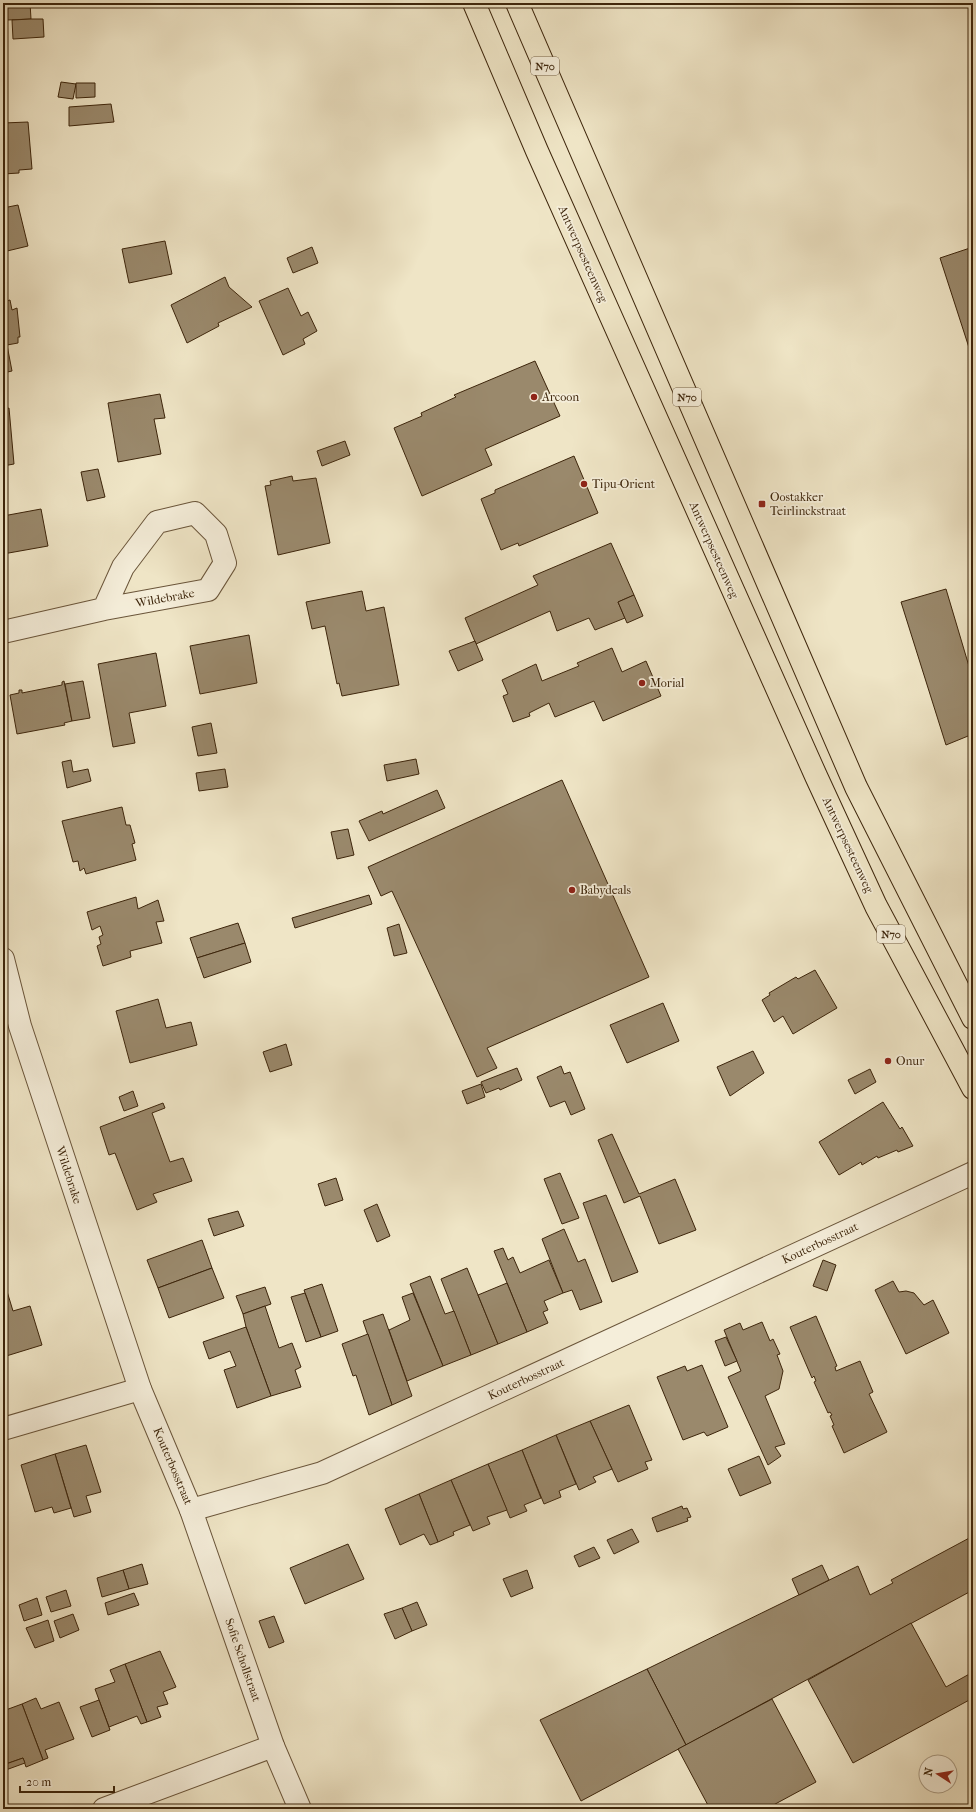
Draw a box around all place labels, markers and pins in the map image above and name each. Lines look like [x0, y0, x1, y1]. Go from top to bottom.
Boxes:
place label: Arcoon [541, 390, 579, 404]
marker: Arcoon [529, 392, 539, 402]
place label: Tipu-Orient [592, 477, 656, 491]
marker: Tipu-Orient [579, 479, 589, 489]
place label: Oostakker Teirlinckstraat [770, 490, 847, 518]
marker: Oostakker Teirlinckstraat [757, 499, 767, 509]
place label: Morial [650, 676, 685, 690]
marker: Morial [637, 678, 647, 688]
place label: Babydeals [580, 883, 632, 897]
marker: Babydeals [567, 885, 577, 895]
place label: Onur [896, 1054, 925, 1068]
marker: Onur [883, 1056, 893, 1066]

